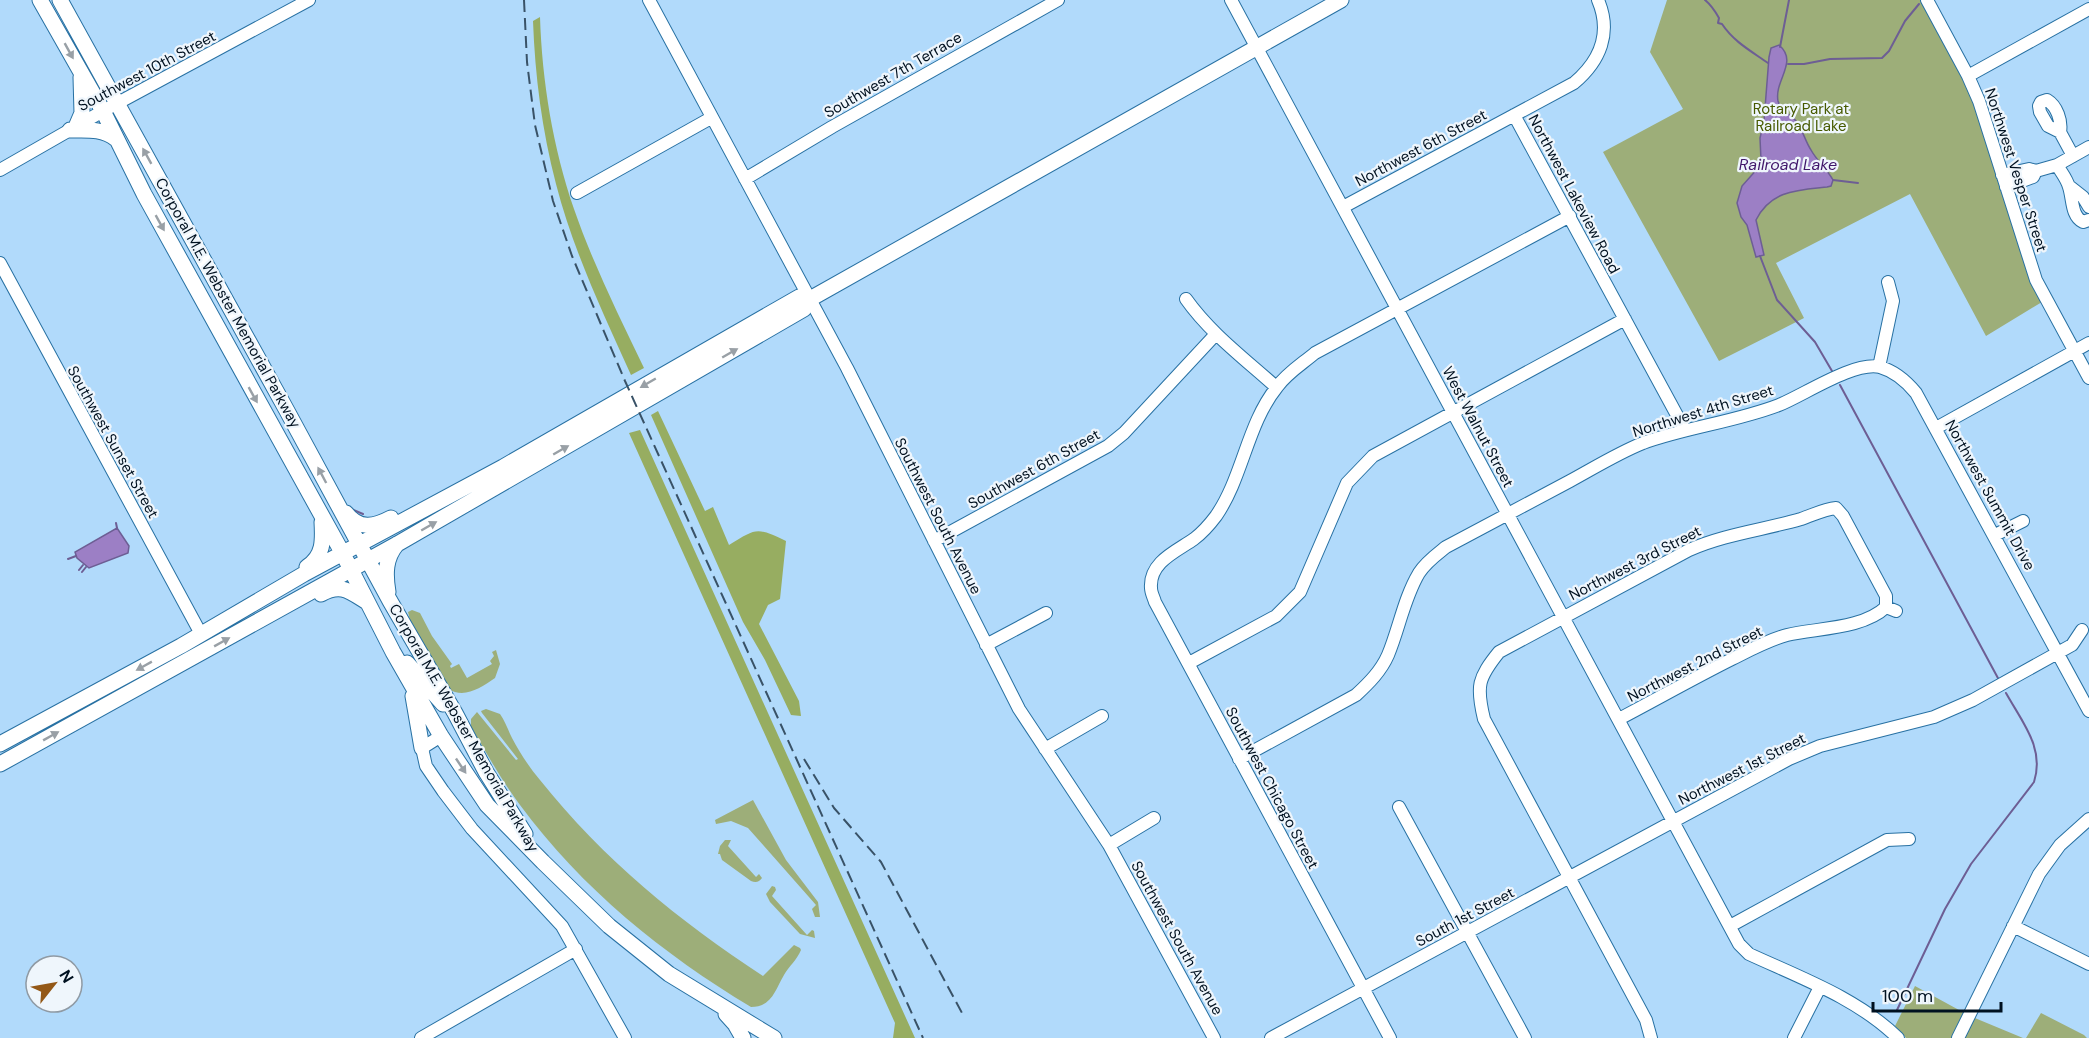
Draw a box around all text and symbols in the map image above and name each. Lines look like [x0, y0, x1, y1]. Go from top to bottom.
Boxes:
street label: Southwest 10th Street [75, 26, 220, 116]
street label: Southwest 7th Terrace [820, 27, 966, 123]
one-way arrow [64, 43, 74, 60]
street label: Northwest Vesper Street [1980, 86, 2052, 255]
park label: Rotary Park at Railroad Lake [1753, 99, 1849, 136]
street label: Northwest 6th Street [1352, 105, 1490, 191]
street label: Northwest Lakeview Road [1524, 111, 1624, 277]
one-way arrow [142, 148, 152, 165]
water label: Railroad Lake [1739, 154, 1837, 175]
street label: Corporal M.E. Webster Memorial Parkway [151, 174, 306, 432]
one-way arrow [155, 215, 165, 232]
one-way arrow [722, 348, 739, 358]
street label: Southwest Sunset Street [63, 362, 163, 522]
street label: West Walnut Street [1438, 363, 1518, 491]
one-way arrow [640, 377, 656, 388]
street label: Northwest 4th Street [1630, 380, 1776, 442]
one-way arrow [248, 386, 258, 403]
street label: Northwest Summit Drive [1940, 416, 2040, 574]
street label: Southwest 6th Street [964, 424, 1104, 514]
street label: Southwest South Avenue [890, 434, 986, 598]
one-way arrow [552, 445, 569, 455]
one-way arrow [317, 466, 327, 483]
one-way arrow [421, 521, 438, 531]
street label: Northwest 3rd Street [1565, 521, 1705, 605]
street label: Corporal M.E. Webster Memorial Parkway [385, 600, 544, 856]
street label: Northwest 2nd Street [1624, 621, 1766, 707]
one-way arrow [214, 637, 231, 647]
one-way arrow [135, 661, 152, 671]
street label: Southwest Chicago Street [1221, 704, 1323, 873]
street label: Northwest 1st Street [1675, 728, 1809, 810]
one-way arrow [43, 731, 60, 741]
one-way arrow [455, 758, 466, 774]
street label: Southwest South Avenue [1126, 857, 1228, 1019]
street label: South 1st Street [1412, 883, 1518, 951]
north arrow [24, 954, 84, 1014]
text: N [54, 966, 78, 987]
scale bar [1873, 975, 2000, 1013]
text: 100 m [1882, 984, 1933, 1008]

